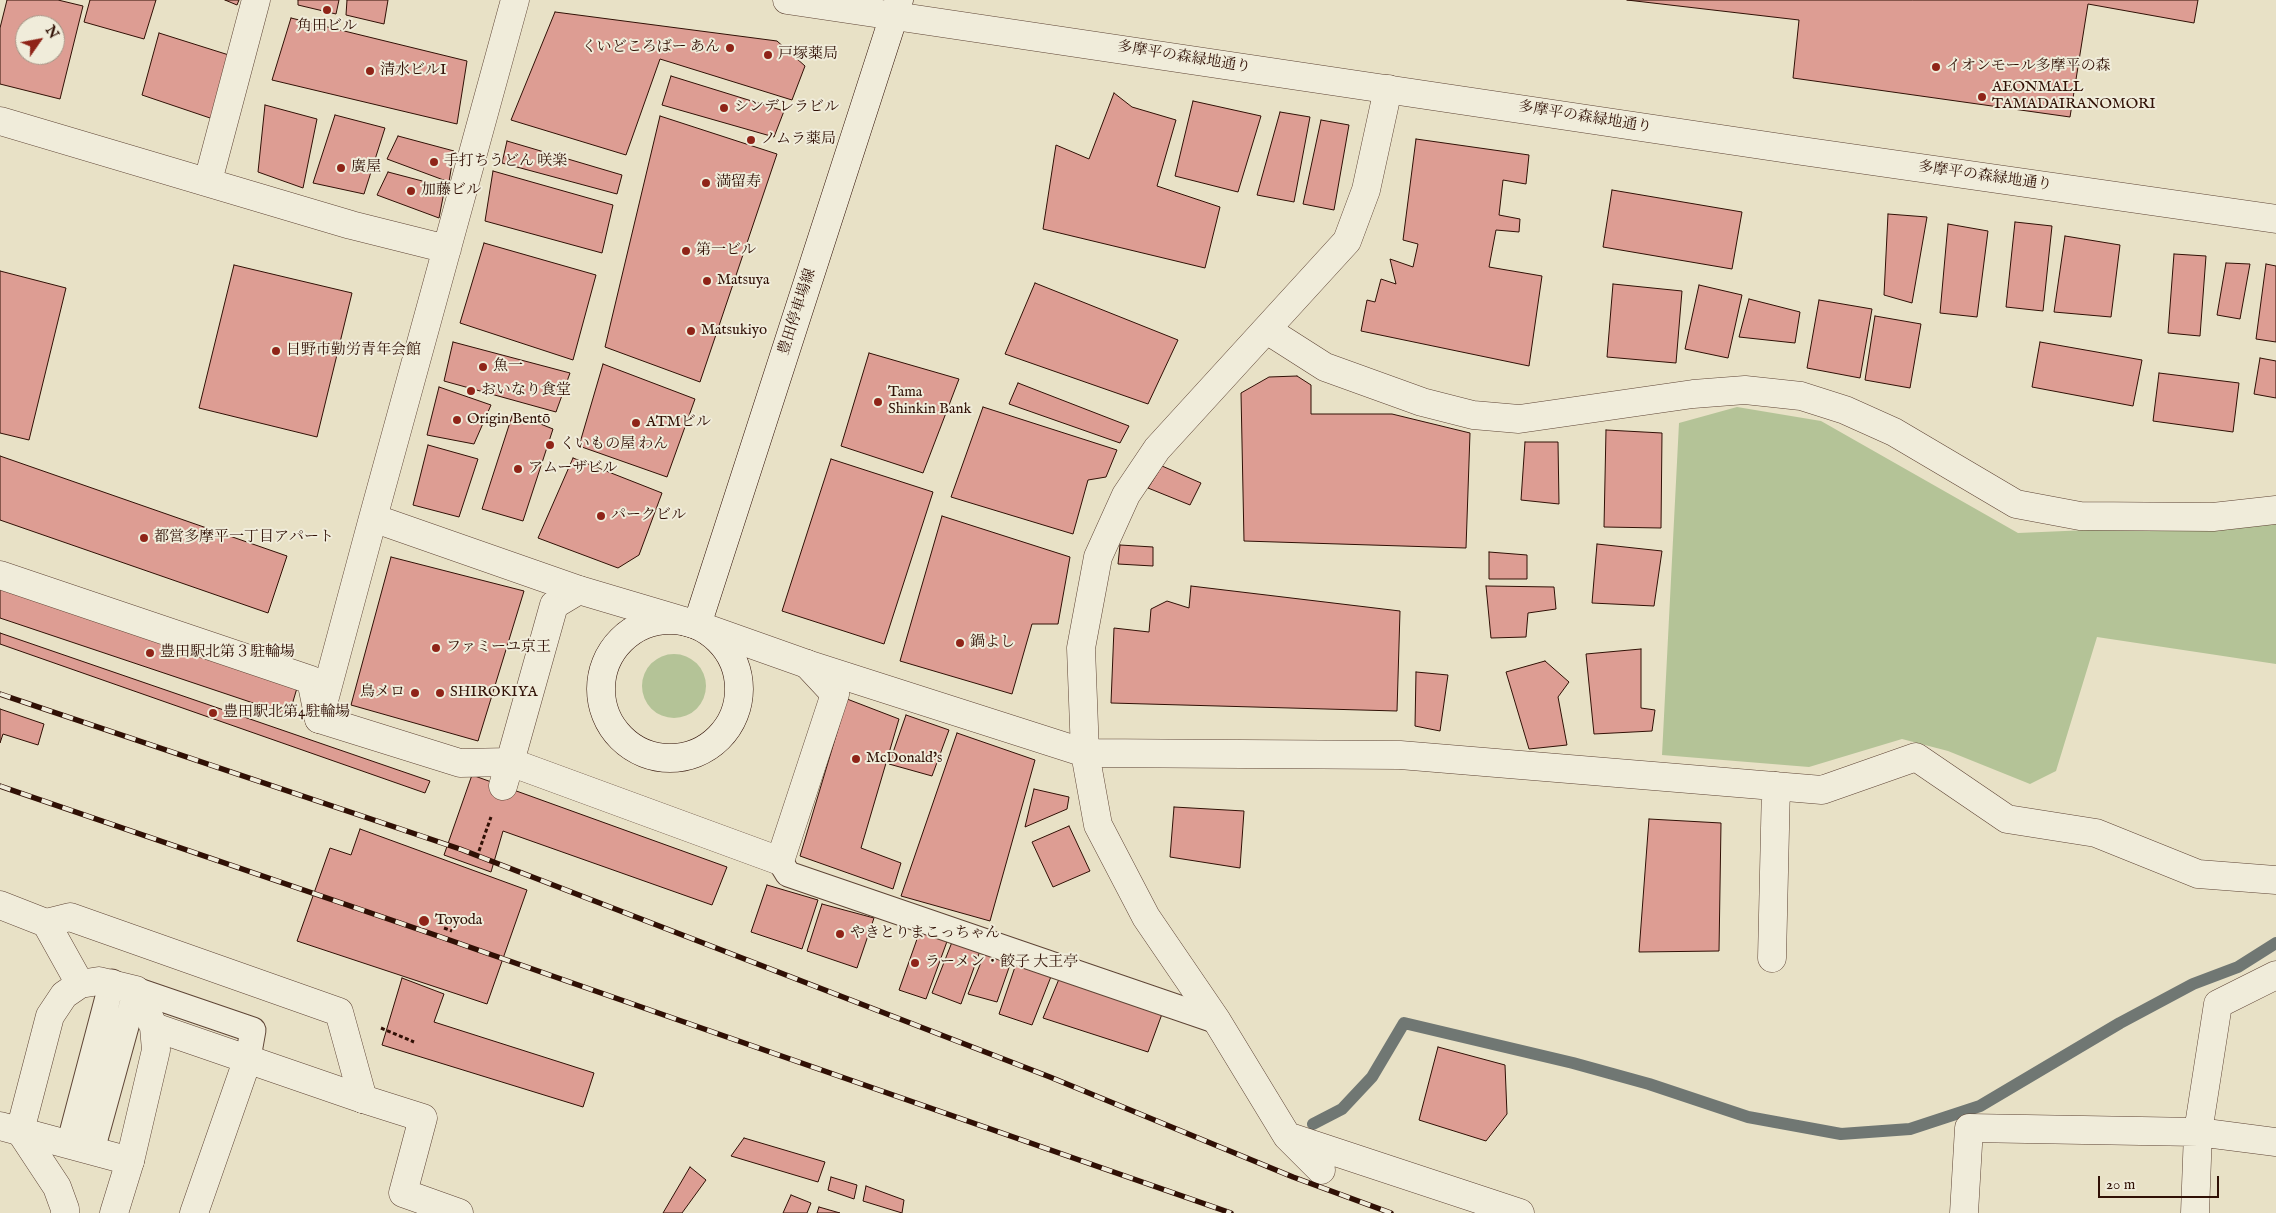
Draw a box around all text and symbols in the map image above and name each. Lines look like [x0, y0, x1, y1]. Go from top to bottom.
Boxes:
marker: 角田ビル [321, 4, 333, 16]
north arrow [15, 15, 65, 65]
place label: 角田ビル [297, 18, 357, 36]
text: N [41, 22, 63, 42]
place label: くいどころばー あん [582, 39, 720, 57]
street label: 多摩平の森緑地通り [1116, 39, 1252, 77]
marker: くいどころばー あん [724, 42, 736, 54]
place label: 戸塚薬局 [778, 46, 838, 64]
marker: 戸塚薬局 [762, 49, 774, 61]
place label: イオンモール多摩平の森 [1946, 58, 2110, 76]
marker: イオンモール多摩平の森 [1930, 61, 1942, 73]
place label: 清水ビルI [380, 62, 446, 80]
marker: 清水ビルI [364, 65, 376, 77]
place label: AEONMALL TAMADAIRANOMORI [1992, 79, 2156, 114]
marker: AEONMALL TAMADAIRANOMORI [1976, 91, 1988, 103]
place label: シンデレラビル [734, 99, 839, 117]
street label: 多摩平の森緑地通り [1517, 99, 1653, 137]
marker: シンデレラビル [718, 102, 730, 114]
place label: ノムラ薬局 [761, 131, 836, 149]
marker: ノムラ薬局 [745, 134, 757, 146]
place label: 手打ちうどん 咲楽 [444, 153, 567, 171]
marker: 手打ちうどん 咲楽 [428, 156, 440, 168]
place label: 廣屋 [351, 159, 381, 177]
street label: 多摩平の森緑地通り [1917, 159, 2053, 195]
marker: 廣屋 [335, 162, 347, 174]
place label: 満留寿 [716, 174, 761, 192]
marker: 満留寿 [700, 177, 712, 189]
place label: 加藤ビル [421, 182, 481, 200]
marker: 加藤ビル [405, 185, 417, 197]
place label: 第一ビル [696, 242, 756, 260]
marker: 第一ビル [680, 245, 692, 257]
street label: 豊田停車場線 [776, 266, 820, 358]
place label: Matsuya [717, 272, 770, 290]
marker: Matsuya [701, 275, 713, 287]
place label: Matsukiyo [701, 322, 767, 340]
marker: Matsukiyo [685, 325, 697, 337]
place label: 日野市勤労青年会館 [286, 342, 421, 360]
marker: 日野市勤労青年会館 [270, 345, 282, 357]
place label: 魚一 [493, 358, 523, 376]
marker: 魚一 [477, 361, 489, 373]
place label: おいなり食堂 [481, 382, 571, 400]
place label: Tama Shinkin Bank [888, 384, 971, 419]
marker: おいなり食堂 [465, 385, 477, 397]
marker: Tama Shinkin Bank [872, 396, 884, 408]
place label: Origin Bentō [467, 411, 550, 429]
marker: Origin Bentō [451, 414, 463, 426]
place label: ATMビル [646, 414, 711, 432]
marker: ATMビル [630, 417, 642, 429]
place label: くいもの屋 わん [560, 436, 668, 454]
marker: くいもの屋 わん [544, 439, 556, 451]
place label: アムーザビル [528, 460, 617, 478]
marker: アムーザビル [512, 463, 524, 475]
place label: パークビル [611, 507, 686, 525]
marker: パークビル [595, 510, 607, 522]
place label: 都営多摩平一丁目アパート [154, 529, 334, 547]
marker: 都営多摩平一丁目アパート [138, 532, 150, 544]
place label: 鍋よし [970, 634, 1015, 652]
marker: 鍋よし [954, 637, 966, 649]
place label: ファミーユ京王 [446, 639, 551, 657]
marker: ファミーユ京王 [430, 642, 442, 654]
place label: 豊田駅北第３駐輪場 [160, 644, 295, 662]
marker: 豊田駅北第３駐輪場 [144, 647, 156, 659]
place label: 鳥メロ [360, 684, 405, 702]
place label: SHIROKIYA [450, 684, 538, 702]
marker: 鳥メロ [409, 687, 421, 699]
marker: SHIROKIYA [434, 687, 446, 699]
place label: 豊田駅北第4駐輪場 [223, 704, 350, 722]
marker: 豊田駅北第4駐輪場 [207, 707, 219, 719]
place label: McDonald's [866, 750, 942, 768]
marker: McDonald's [850, 753, 862, 765]
place label: Toyoda [435, 912, 482, 930]
marker: Toyoda [417, 914, 431, 928]
place label: やきとりまこっちゃん [850, 925, 1000, 943]
marker: やきとりまこっちゃん [834, 928, 846, 940]
place label: ラーメン・餃子 大王亭 [925, 954, 1078, 972]
marker: ラーメン・餃子 大王亭 [909, 957, 921, 969]
scale bar [2101, 1166, 2222, 1198]
text: 20 m [2106, 1175, 2135, 1194]

